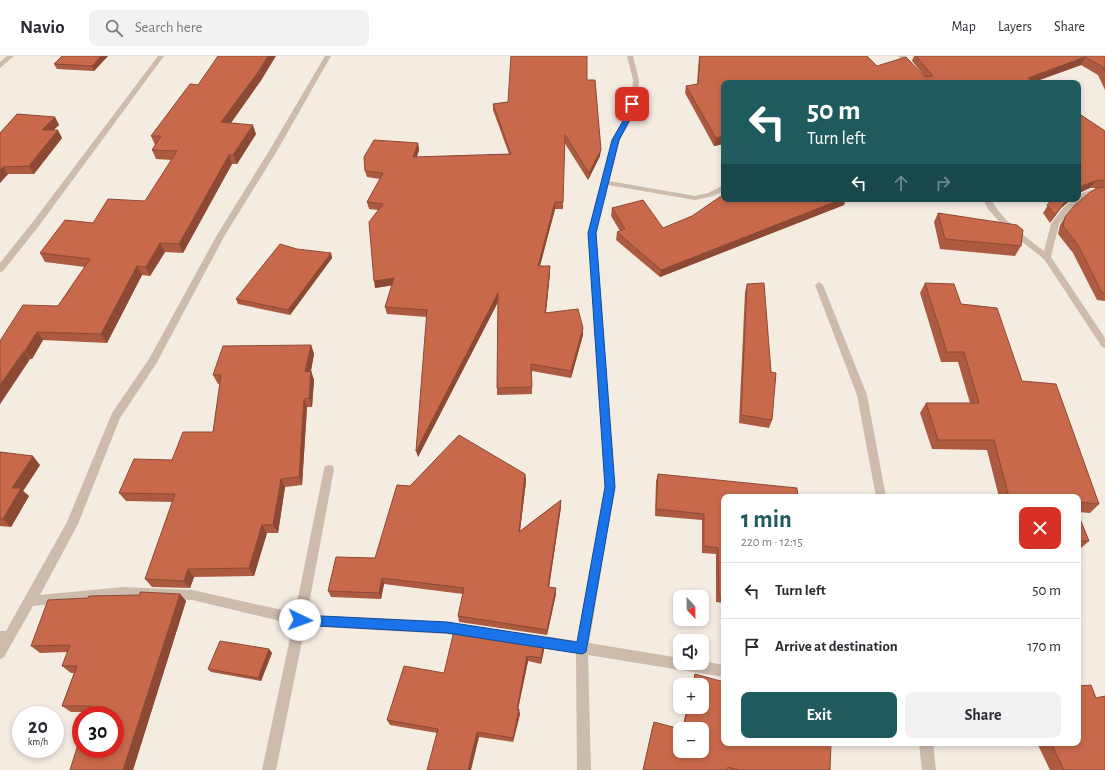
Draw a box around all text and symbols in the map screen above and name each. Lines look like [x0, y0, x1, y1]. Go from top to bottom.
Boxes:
search box [89, 10, 369, 46]
icon: search [103, 17, 125, 39]
text: Navio [20, 18, 65, 37]
text: Search here [135, 20, 203, 35]
text: Map [951, 20, 976, 34]
text: Layers [998, 20, 1032, 34]
text: Share [1054, 20, 1085, 34]
pin [615, 87, 649, 121]
icon: arrive [621, 93, 643, 115]
icon: left [741, 96, 793, 148]
text: 50 m [807, 97, 861, 125]
text: Turn left [807, 130, 866, 148]
icon: left [848, 172, 870, 194]
icon: ahead [890, 172, 912, 194]
icon: right [932, 172, 954, 194]
button: close [1019, 507, 1061, 549]
text: 1 min [741, 508, 792, 532]
text: 220 m · 12:15 [741, 536, 803, 549]
icon: left [741, 580, 763, 602]
text: Turn left [775, 583, 826, 598]
text: 50 m [1032, 583, 1061, 598]
north arrow [673, 590, 709, 626]
map controls [673, 590, 709, 758]
position arrow [279, 599, 321, 641]
button: sound [673, 634, 709, 670]
icon: arrive [741, 636, 763, 658]
text: Arrive at destination [775, 639, 898, 654]
text: 170 m [1027, 639, 1061, 654]
button: + [673, 678, 709, 714]
button: Exit [741, 692, 897, 738]
button: Share [905, 692, 1061, 738]
speed limit sign: 30 [72, 706, 124, 758]
text: 20 [28, 717, 48, 737]
button: − [673, 722, 709, 758]
text: km/h [28, 737, 48, 747]

